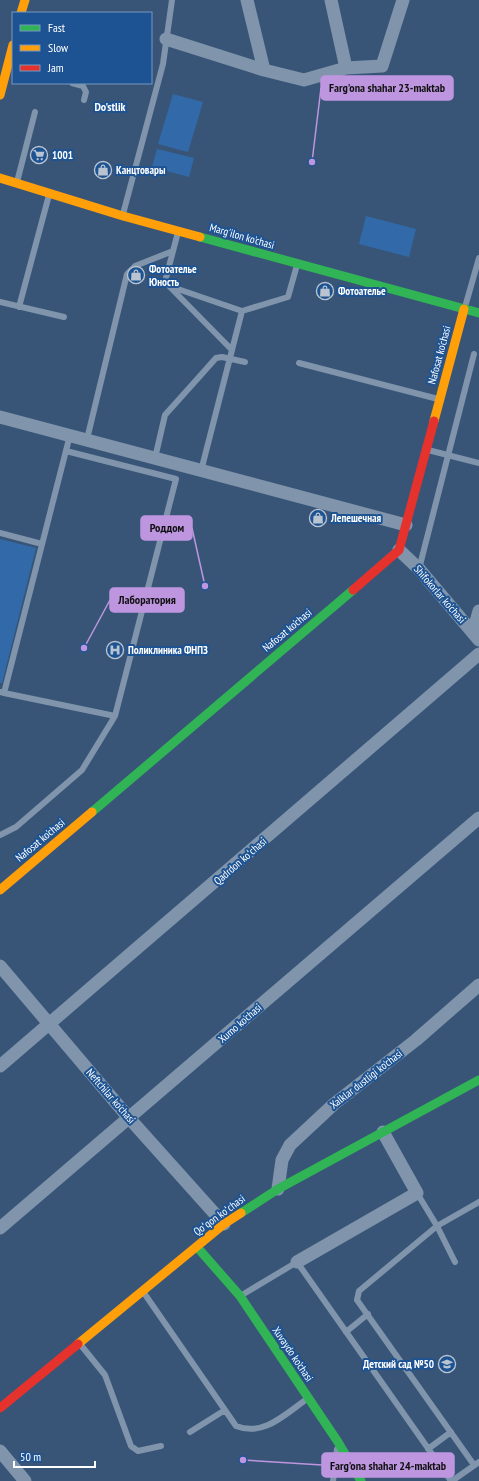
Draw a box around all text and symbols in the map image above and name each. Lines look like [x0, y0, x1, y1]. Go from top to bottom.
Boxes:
legend [12, 12, 152, 84]
text: Fast [48, 20, 66, 35]
text: Slow [48, 40, 69, 55]
text: Jam [47, 60, 64, 75]
callout: Farg'ona shahar 23-maktab [321, 76, 453, 100]
text: Farg'ona shahar 23-maktab [329, 80, 446, 95]
district label: Do'stlik [94, 99, 126, 114]
supermarket icon: 1001 [29, 145, 49, 165]
place label: 1001 [52, 148, 73, 162]
shop icon: Канцтовары [93, 160, 113, 180]
place label: Канцтовары [116, 163, 166, 177]
street label: Marg'ilon ko'chasi [208, 220, 276, 252]
place label: Фотоателье Юность [149, 262, 197, 289]
shop icon: Фотоателье Юность [126, 265, 146, 285]
shop icon: Фотоателье [315, 281, 335, 301]
place label: Фотоателье [338, 284, 386, 298]
street label: Nafosat ko'chasi [424, 324, 454, 386]
shop icon: Лепешечная [308, 508, 328, 528]
place label: Лепешечная [330, 511, 382, 525]
callout: Роддом [141, 516, 192, 540]
text: Роддом [150, 520, 185, 535]
street label: Shifokorlar ko'chasi [411, 562, 469, 626]
callout: Лаборатория [110, 588, 184, 612]
text: Лаборатория [117, 592, 176, 607]
street label: Nafosat ko'chasi [260, 605, 314, 655]
hospital icon: Поликлиника ФНПЗ [105, 640, 125, 660]
place label: Поликлиника ФНПЗ [128, 643, 208, 657]
street label: Nafosat ko'chasi [13, 815, 67, 865]
street label: Qadrdon koʻchasi [211, 834, 269, 888]
street label: Xumo ko'chasi [215, 1000, 265, 1046]
street label: Xalklar dustligi ko'chasi [327, 1046, 405, 1112]
street label: Neftchilar ko'chasi [83, 1066, 139, 1126]
street label: Qoʻqon koʻchasi [190, 1192, 248, 1238]
street label: Xuvaydo ko'chasi [269, 1324, 317, 1384]
school or university icon: Детский сад №50 [437, 1354, 457, 1374]
place label: Детский сад №50 [363, 1357, 434, 1371]
scale bar [14, 1443, 95, 1469]
text: 50 m [20, 1449, 41, 1464]
callout: Farg'ona shahar 24-maktab [322, 1453, 454, 1477]
text: Farg'ona shahar 24-maktab [330, 1458, 447, 1473]

